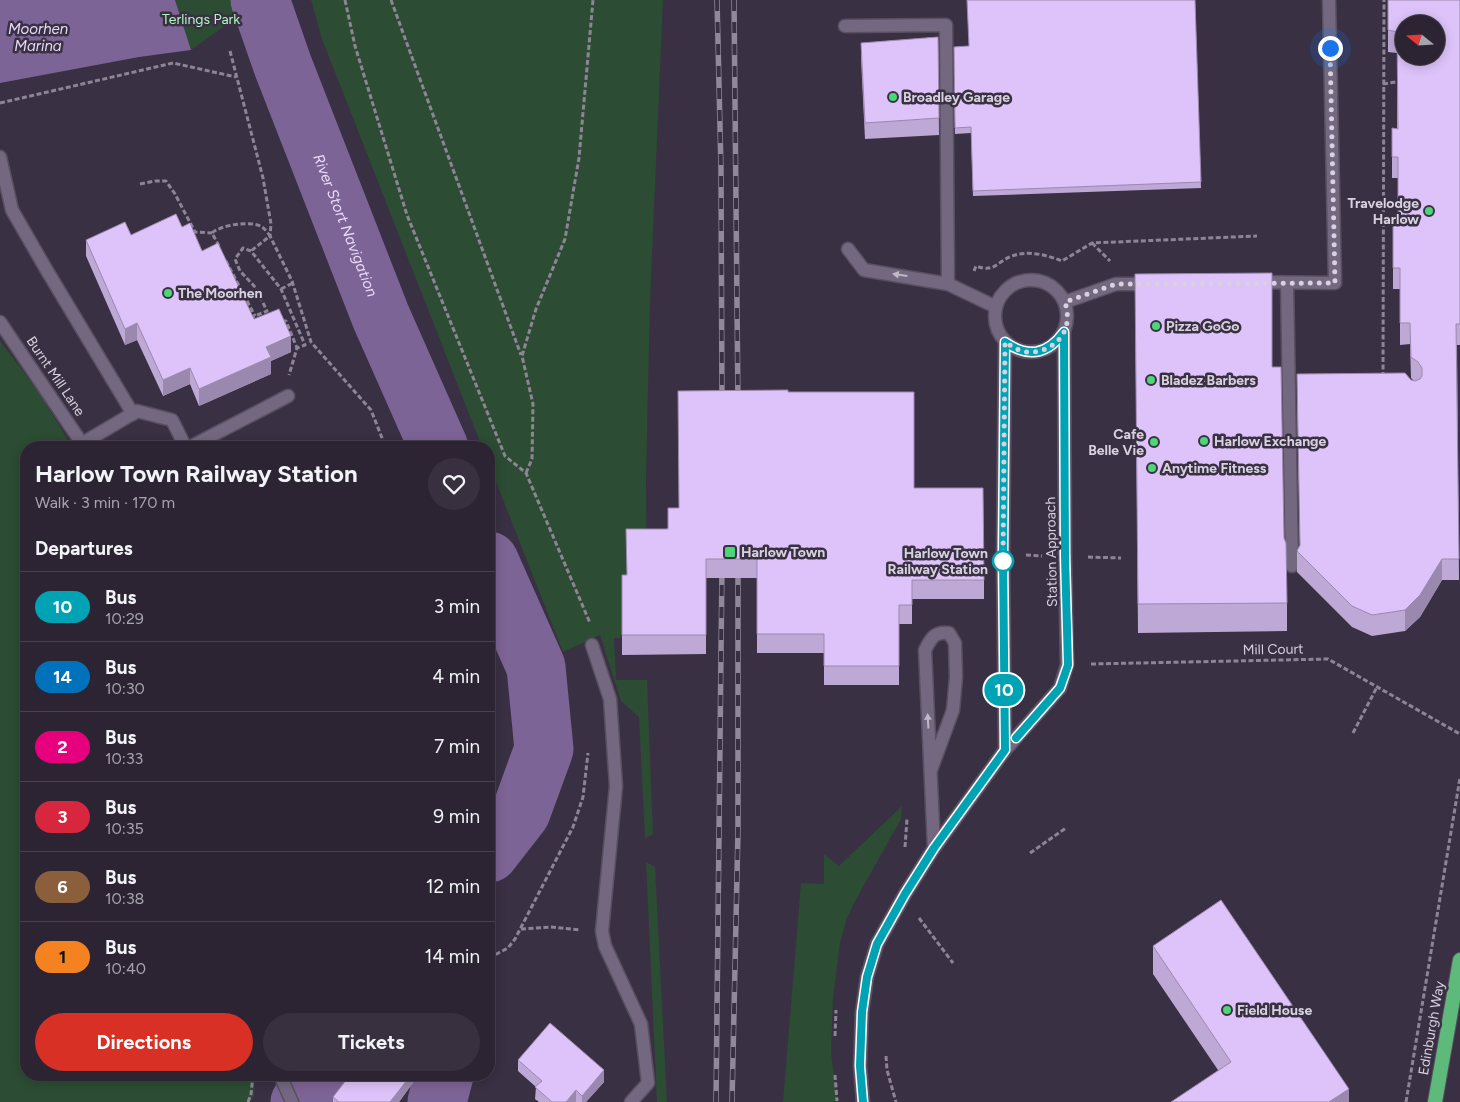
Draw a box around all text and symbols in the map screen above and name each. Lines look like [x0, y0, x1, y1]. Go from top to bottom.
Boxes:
park label: Terlings Park [162, 11, 240, 28]
north arrow [1395, 15, 1445, 65]
map controls [1395, 15, 1445, 65]
water label: Moorhen Marina [8, 20, 68, 55]
your location [1318, 36, 1343, 61]
place label: Broadley Garage [903, 89, 1010, 106]
marker: Broadley Garage [887, 91, 899, 103]
water label: River Stort Navigation [309, 151, 381, 299]
place label: Travelodge Harlow [1347, 195, 1419, 228]
marker: Travelodge Harlow [1423, 205, 1435, 217]
one-way arrow [892, 271, 908, 279]
place label: The Moorhen [178, 285, 263, 302]
marker: The Moorhen [162, 287, 174, 299]
place label: Pizza GoGo [1166, 318, 1239, 335]
marker: Pizza GoGo [1150, 320, 1162, 332]
street label: Burnt Mill Lane [23, 333, 89, 420]
place label: Bladez Barbers [1161, 372, 1256, 389]
marker: Bladez Barbers [1145, 374, 1157, 386]
place label: Cafe Belle Vie [1088, 426, 1144, 459]
place label: Harlow Exchange [1214, 433, 1327, 450]
marker: Harlow Exchange [1198, 435, 1210, 447]
marker: Cafe Belle Vie [1148, 436, 1160, 448]
button: heart [428, 458, 480, 510]
text: Harlow Town Railway Station [35, 459, 358, 488]
place label: Anytime Fitness [1162, 460, 1267, 477]
marker: Anytime Fitness [1146, 462, 1158, 474]
text: Walk · 3 min · 170 m [35, 493, 175, 512]
street label: Station Approach [1042, 497, 1061, 607]
text: Departures [35, 537, 133, 560]
place label: Harlow Town [741, 544, 825, 561]
marker: Harlow Town [723, 545, 737, 559]
place label: Harlow Town Railway Station [887, 545, 988, 578]
marker: Harlow Town Railway Station [992, 550, 1014, 572]
text: Bus [105, 586, 136, 609]
text: 3 min [434, 595, 480, 618]
text: 10 [53, 596, 72, 618]
text: 10:29 [105, 609, 144, 628]
street label: Mill Court [1242, 640, 1304, 659]
text: Bus [105, 656, 136, 679]
text: 4 min [432, 665, 480, 688]
text: 14 [53, 666, 72, 688]
line badge: 10 [982, 674, 1026, 706]
text: 10:30 [105, 679, 145, 698]
text: 10 [994, 679, 1014, 701]
one-way arrow [924, 713, 932, 729]
text: Bus [105, 726, 136, 749]
text: 7 min [434, 735, 480, 758]
text: 2 [57, 736, 68, 758]
text: 10:33 [105, 749, 143, 768]
text: Bus [105, 796, 136, 819]
text: 9 min [433, 805, 480, 828]
text: 3 [57, 806, 68, 828]
text: 10:35 [105, 819, 144, 838]
text: Bus [105, 866, 136, 889]
text: 12 min [426, 875, 480, 898]
text: 6 [57, 876, 68, 898]
text: 10:38 [105, 889, 144, 908]
text: Bus [105, 936, 136, 959]
text: 14 min [424, 945, 480, 968]
text: 1 [59, 946, 66, 968]
text: 10:40 [105, 959, 146, 978]
street label: Edinburgh Way [1415, 979, 1448, 1076]
place label: Field House [1237, 1002, 1312, 1019]
marker: Field House [1221, 1004, 1233, 1016]
button: Directions [35, 1013, 253, 1071]
button: Tickets [263, 1013, 480, 1071]

